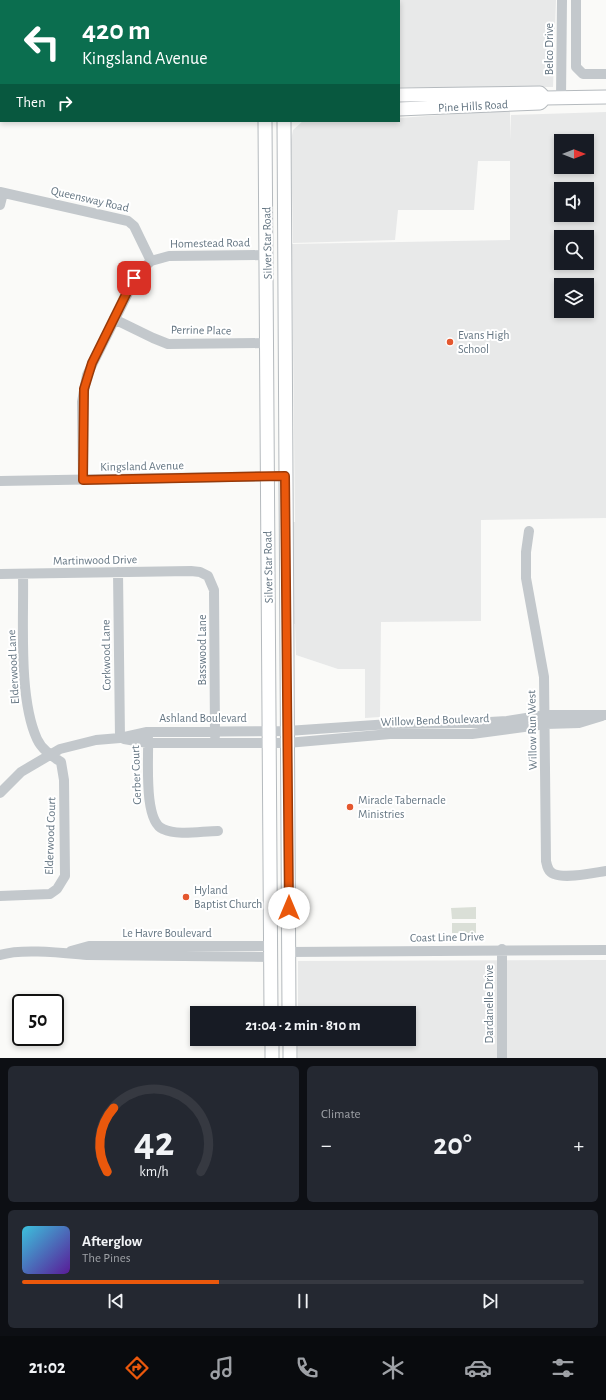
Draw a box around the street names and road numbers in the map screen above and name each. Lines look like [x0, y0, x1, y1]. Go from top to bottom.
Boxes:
street label: Belco Drive [543, 23, 555, 75]
street label: Pine Hills Road [438, 98, 508, 114]
street label: Queensway Road [50, 184, 130, 215]
street label: Silver Star Road [260, 207, 274, 279]
street label: Homestead Road [170, 236, 250, 250]
street label: Perrine Place [171, 323, 231, 337]
street label: Kingsland Avenue [100, 459, 184, 473]
street label: Silver Star Road [261, 531, 275, 603]
street label: Martinwood Drive [53, 553, 137, 567]
street label: Basswood Lane [196, 615, 208, 685]
street label: Corkwood Lane [99, 619, 113, 691]
street label: Elderwood Lane [5, 629, 21, 705]
street label: Willow Run West [525, 690, 539, 770]
street label: Ashland Boulevard [159, 712, 247, 724]
street label: Willow Bend Boulevard [380, 712, 490, 728]
street label: Gerber Court [129, 745, 143, 805]
street label: Elderwood Court [43, 797, 57, 875]
street label: Le Havre Boulevard [122, 927, 212, 939]
street label: Coast Line Drive [410, 930, 484, 944]
street label: Dardanelle Drive [483, 965, 495, 1043]

